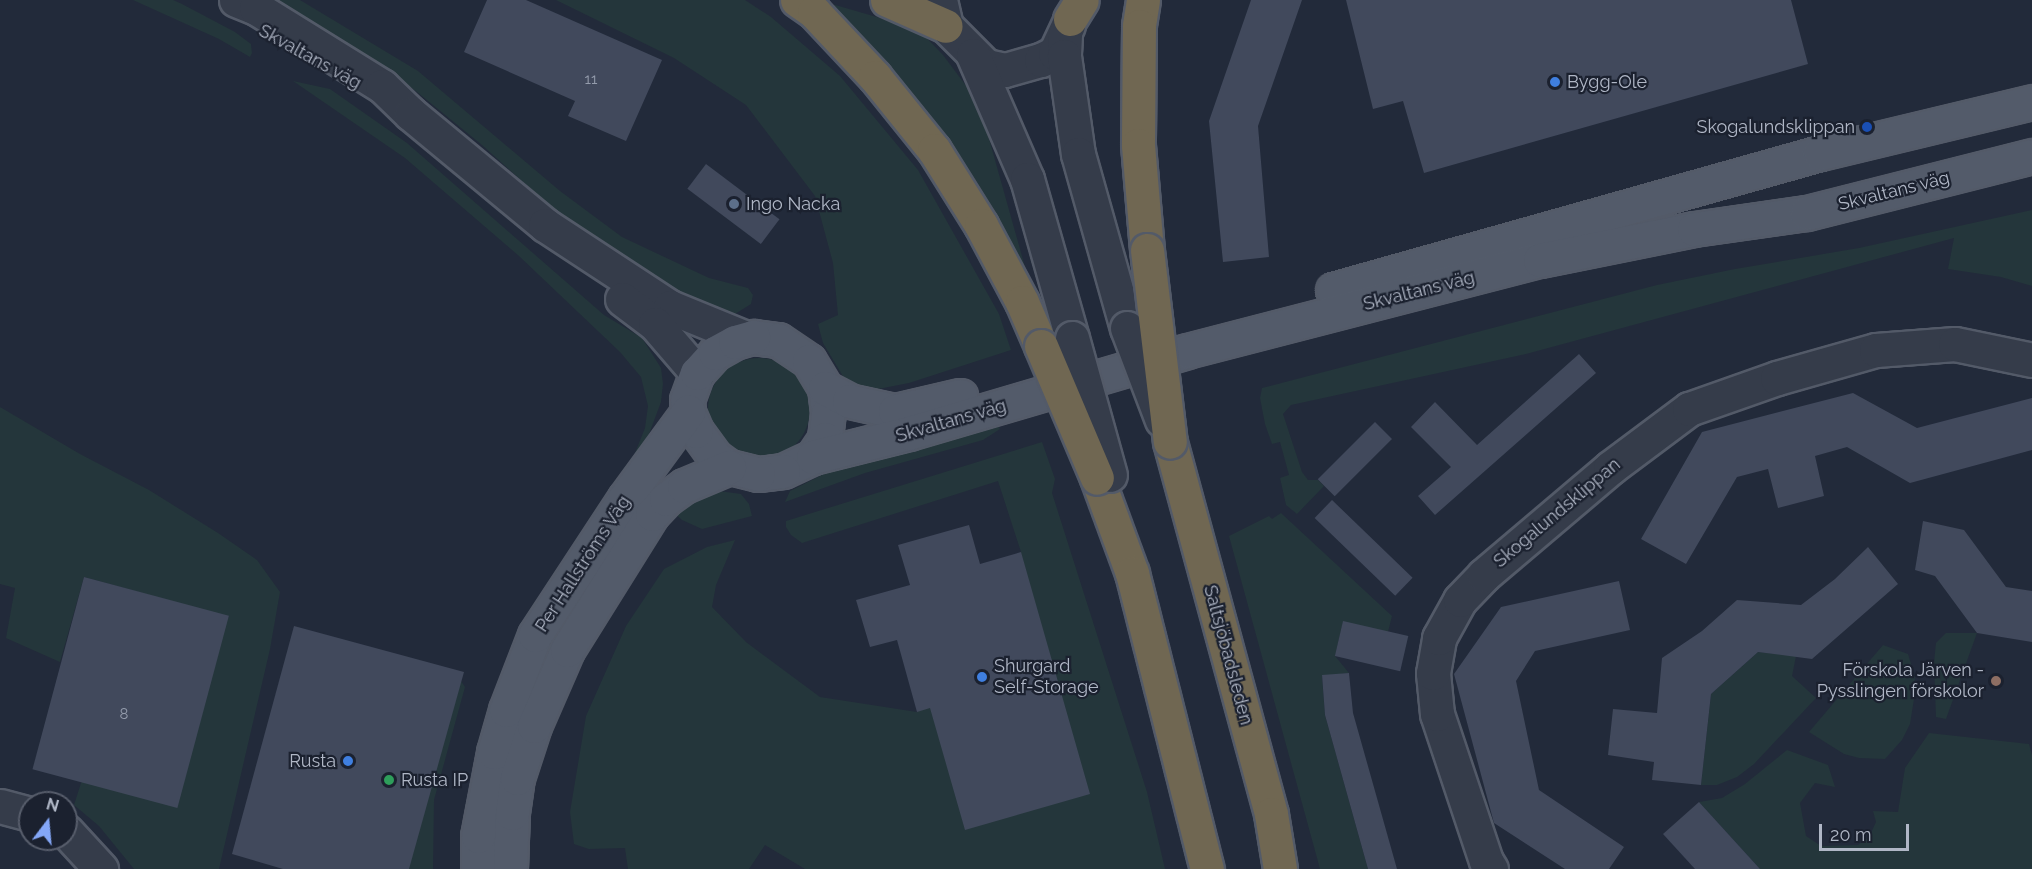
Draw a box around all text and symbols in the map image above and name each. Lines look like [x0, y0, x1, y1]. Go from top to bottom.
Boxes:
street label: Skvaltans väg [255, 20, 365, 94]
house number: 11 [585, 71, 597, 89]
place label: Bygg-Ole [1567, 71, 1647, 93]
marker: Bygg-Ole [1548, 75, 1562, 89]
place label: Skogalundsklippan [1697, 116, 1855, 138]
marker: Skogalundsklippan [1860, 120, 1874, 134]
street label: Skvaltans väg [1836, 167, 1952, 215]
place label: Ingo Nacka [746, 193, 840, 215]
marker: Ingo Nacka [727, 197, 741, 211]
street label: Skvaltans väg [1361, 267, 1477, 315]
street label: Skvaltans väg [893, 395, 1009, 447]
street label: Skogalundsklippan [1489, 454, 1625, 572]
street label: Per Hallströms Väg [531, 492, 635, 636]
street label: Saltsjöbadsleden [1199, 583, 1257, 727]
place label: Shurgard Self-Storage [994, 656, 1099, 698]
place label: Förskola Järven - Pysslingen förskolor [1817, 660, 1984, 702]
marker: Shurgard Self-Storage [975, 670, 989, 684]
marker: Förskola Järven - Pysslingen förskolor [1989, 674, 2003, 688]
house number: 8 [120, 706, 128, 724]
place label: Rusta [289, 750, 336, 772]
marker: Rusta [341, 754, 355, 768]
place label: Rusta IP [401, 769, 468, 791]
marker: Rusta IP [382, 773, 396, 787]
north arrow [18, 791, 78, 851]
text: N [44, 794, 61, 816]
scale bar [1822, 812, 1912, 850]
text: 20 m [1830, 824, 1872, 845]

